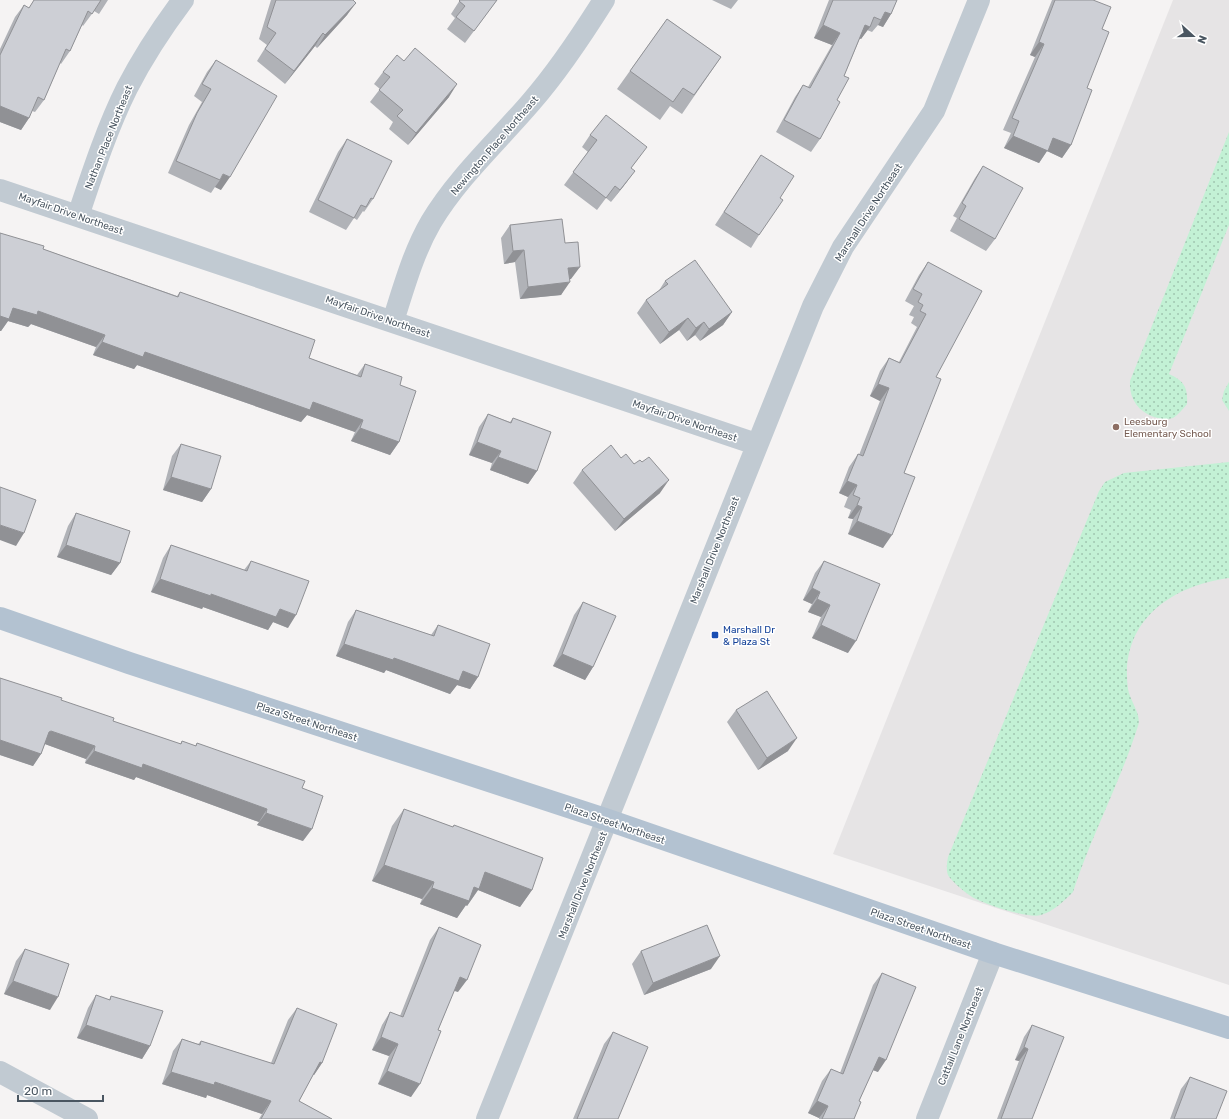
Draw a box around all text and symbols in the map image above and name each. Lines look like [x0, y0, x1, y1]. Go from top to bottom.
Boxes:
north arrow [1173, 16, 1213, 56]
text: N [1194, 33, 1209, 46]
street label: Nathan Place Northeast [83, 84, 135, 191]
street label: Newington Place Northeast [448, 94, 541, 198]
street label: Marshall Drive Northeast [833, 161, 905, 264]
street label: Mayfair Drive Northeast [17, 190, 125, 238]
street label: Mayfair Drive Northeast [324, 293, 432, 341]
street label: Mayfair Drive Northeast [631, 397, 739, 445]
place label: Leesburg Elementary School [1124, 416, 1211, 440]
marker: Leesburg Elementary School [1111, 422, 1121, 432]
street label: Marshall Drive Northeast [688, 495, 742, 606]
place label: Marshall Dr & Plaza St [723, 624, 775, 648]
marker: Marshall Dr & Plaza St [710, 630, 720, 640]
street label: Plaza Street Northeast [255, 700, 359, 744]
street label: Plaza Street Northeast [563, 801, 667, 847]
street label: Marshall Drive Northeast [556, 830, 610, 941]
street label: Plaza Street Northeast [869, 906, 973, 952]
street label: Cattail Lane Northeast [936, 986, 986, 1087]
scale bar [18, 1077, 103, 1103]
text: 20 m [24, 1084, 52, 1098]

